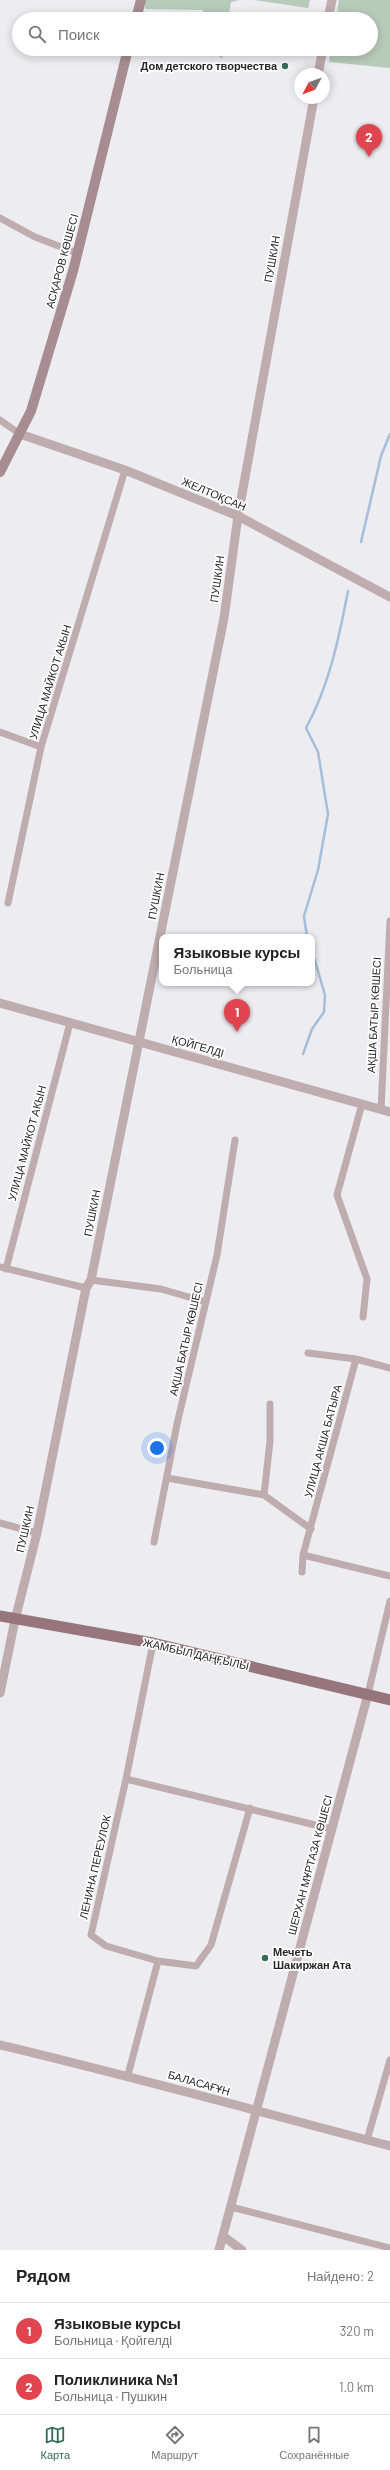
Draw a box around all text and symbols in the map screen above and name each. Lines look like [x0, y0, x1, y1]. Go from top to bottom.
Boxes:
search box [12, 12, 378, 56]
icon: search [26, 23, 48, 45]
text: Поиск [58, 25, 100, 43]
place label: Дом детского творчества [141, 59, 278, 72]
marker: Дом детского творчества [280, 61, 290, 71]
north arrow [294, 68, 330, 104]
pin: 2 [356, 124, 382, 157]
street label: АСҚАРОВ КӨШЕСІ [43, 212, 80, 310]
street label: ПУШКИН [261, 234, 282, 283]
street label: ЖЕЛТОҚСАН [180, 474, 248, 513]
street label: ПУШКИН [207, 555, 226, 603]
street label: УЛИЦА МАЙКОТ АКЫН [26, 623, 73, 741]
street label: ПУШКИН [145, 871, 166, 920]
popup [159, 934, 315, 986]
text: Языковые курсы [174, 943, 300, 961]
street label: АҚША БАТЫР КӨШЕСІ [364, 957, 383, 1073]
text: Больница [174, 961, 233, 977]
pin: 1 [224, 999, 250, 1032]
street label: ҚОЙГЕЛДІ [170, 1032, 226, 1059]
street label: УЛИЦА МАЙКОТ АКЫН [5, 1084, 48, 1202]
street label: ПУШКИН [81, 1188, 102, 1237]
street label: АҚША БАТЫР КӨШЕСІ [166, 1281, 205, 1397]
street label: УЛИЦА АКША БАТЫРА [301, 1382, 344, 1499]
your location [147, 1438, 167, 1458]
street label: ПУШКИН [13, 1504, 36, 1553]
street label: ЖАМБЫЛ ДАҢҒЫЛЫ [142, 1635, 250, 1672]
street label: ШЕРХАН МҰРТАЗА КӨШЕСІ [285, 1793, 334, 1936]
street label: ЛЕНИНА ПЕРЕУЛОК [76, 1813, 113, 1920]
place label: Мечеть Шакиржан Ата [273, 1945, 352, 1971]
marker: Мечеть Шакиржан Ата [260, 1953, 270, 1963]
street label: БАЛАСАҒҰН [167, 2067, 232, 2098]
text: Рядом [16, 2265, 71, 2285]
text: Найдено: 2 [307, 2268, 374, 2284]
text: Языковые курсы [54, 2314, 181, 2332]
text: 1 [27, 2323, 31, 2339]
text: 320 m [340, 2323, 374, 2339]
text: Больница · Қойгелді [54, 2332, 172, 2348]
text: Поликлиника №1 [54, 2370, 178, 2388]
text: 2 [25, 2379, 33, 2395]
text: 1.0 km [339, 2379, 374, 2395]
text: Больница · Пушкин [54, 2388, 167, 2404]
tab: Карта [41, 2424, 70, 2461]
tab: Маршрут [151, 2424, 198, 2461]
tab: Сохранённые [279, 2424, 349, 2461]

